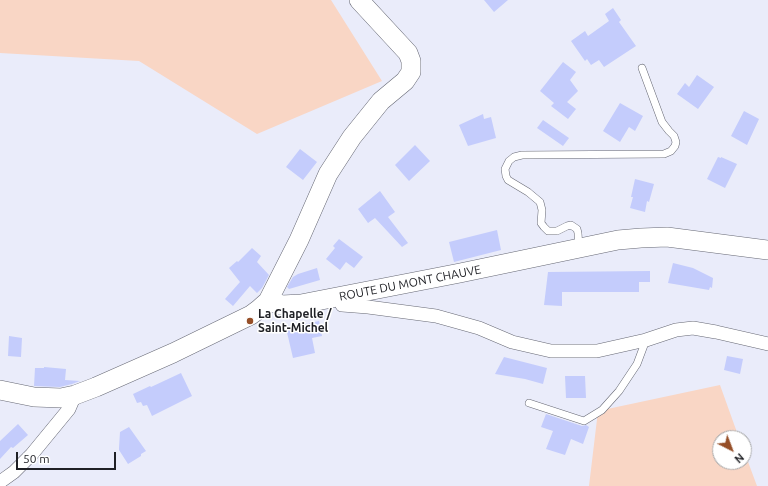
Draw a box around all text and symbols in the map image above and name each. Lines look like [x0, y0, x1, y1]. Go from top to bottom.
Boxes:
street label: ROUTE DU MONT CHAUVE [338, 262, 482, 304]
place label: La Chapelle / Saint-Michel [258, 307, 331, 335]
marker: La Chapelle / Saint-Michel [245, 316, 255, 326]
north arrow [712, 430, 752, 470]
scale bar [18, 444, 118, 470]
text: N [732, 451, 746, 465]
text: 50 m [23, 452, 50, 465]

